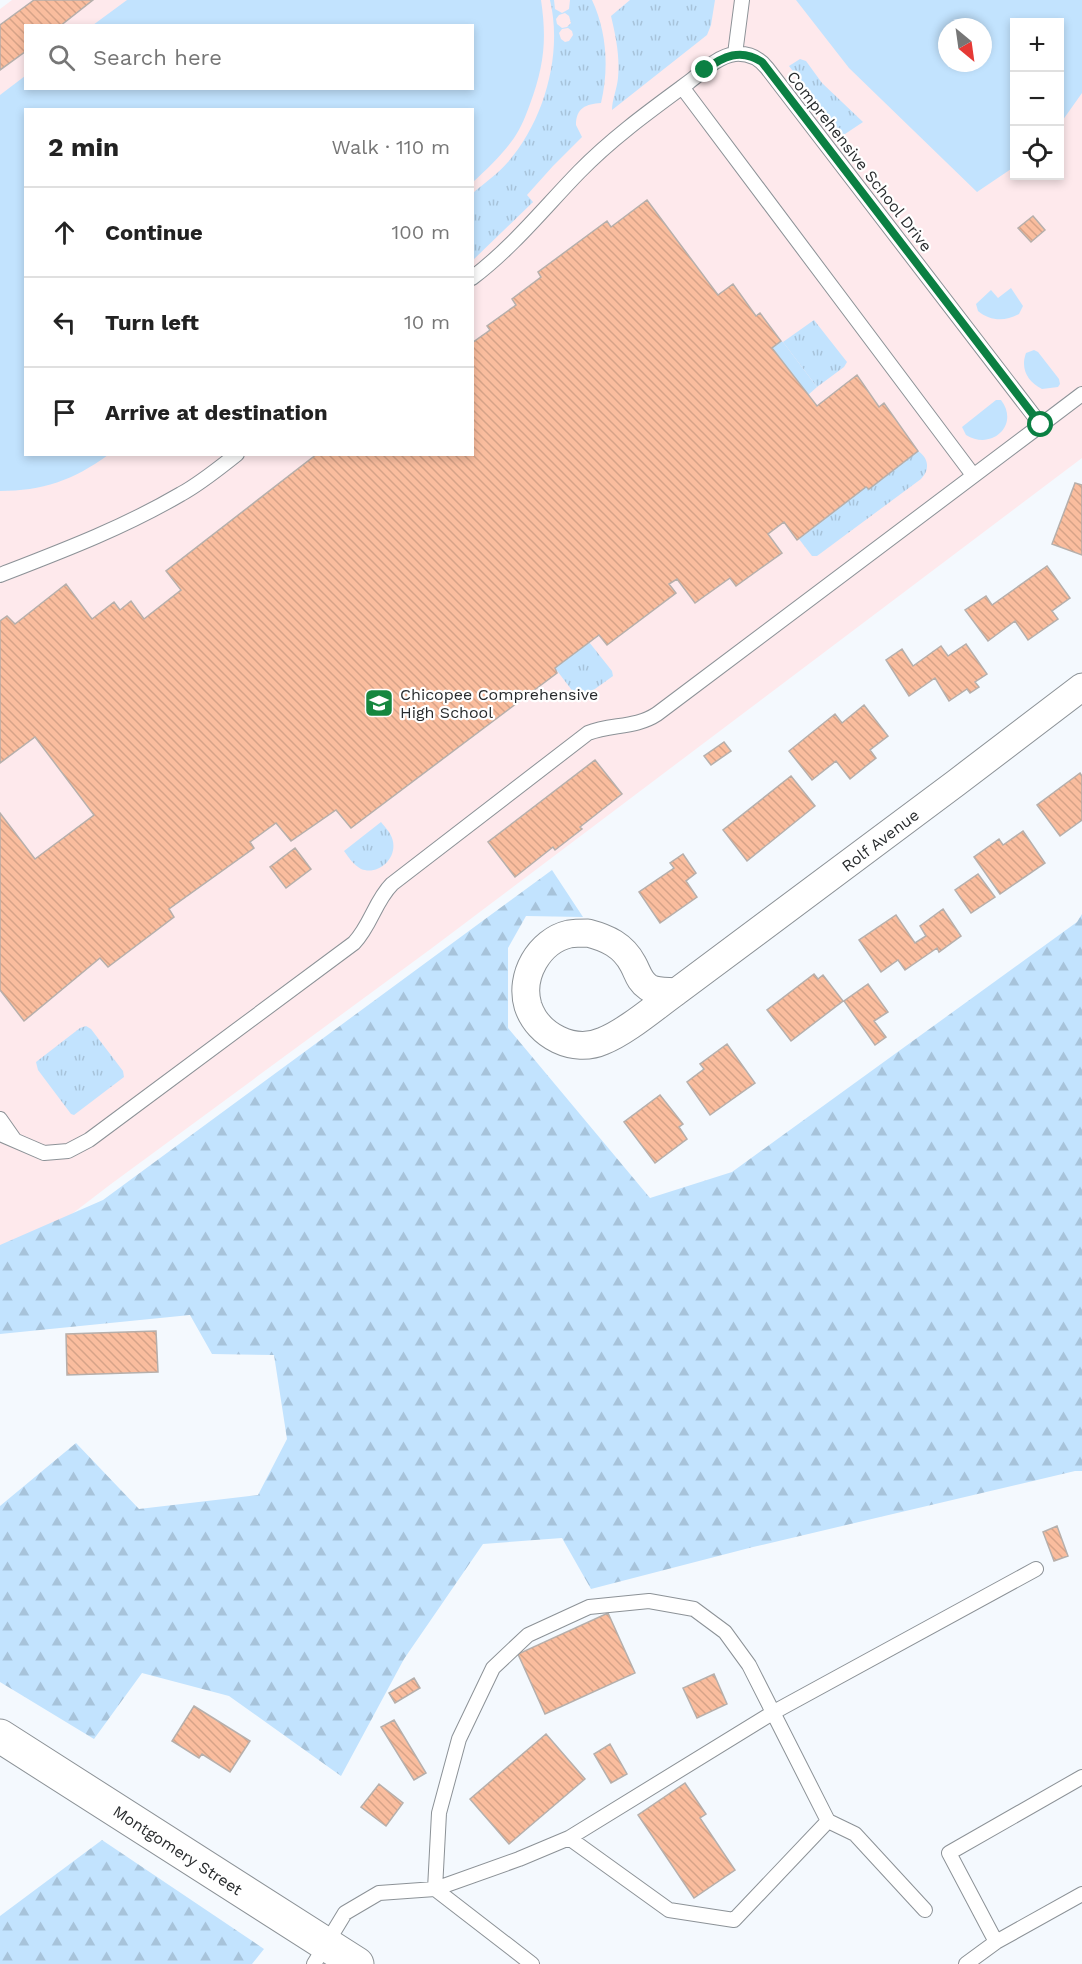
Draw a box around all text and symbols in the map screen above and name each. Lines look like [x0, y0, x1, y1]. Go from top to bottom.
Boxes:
north arrow [938, 18, 992, 72]
map controls [1010, 18, 1064, 180]
button: + [1010, 18, 1064, 72]
search box [24, 24, 474, 90]
icon: search [45, 41, 78, 74]
text: Search here [93, 45, 222, 70]
route end [691, 56, 717, 82]
street label: Comprehensive School Drive [783, 67, 936, 255]
button: − [1010, 72, 1064, 126]
button: locate [1010, 126, 1064, 180]
text: 2 min [48, 132, 119, 162]
text: Walk · 110 m [332, 135, 450, 159]
icon: ahead [48, 216, 81, 249]
text: Continue [105, 220, 203, 245]
text: 100 m [391, 220, 450, 244]
icon: left [48, 306, 81, 339]
text: Turn left [105, 310, 199, 335]
text: 10 m [404, 310, 450, 334]
icon: arrive [48, 396, 81, 429]
text: Arrive at destination [105, 400, 328, 425]
route start [1027, 411, 1053, 437]
place label: Chicopee Comprehensive High School [400, 685, 598, 722]
school or university icon: Chicopee Comprehensive High School [363, 687, 395, 719]
street label: Rolf Avenue [838, 805, 923, 876]
street label: Montgomery Street [110, 1802, 246, 1899]

